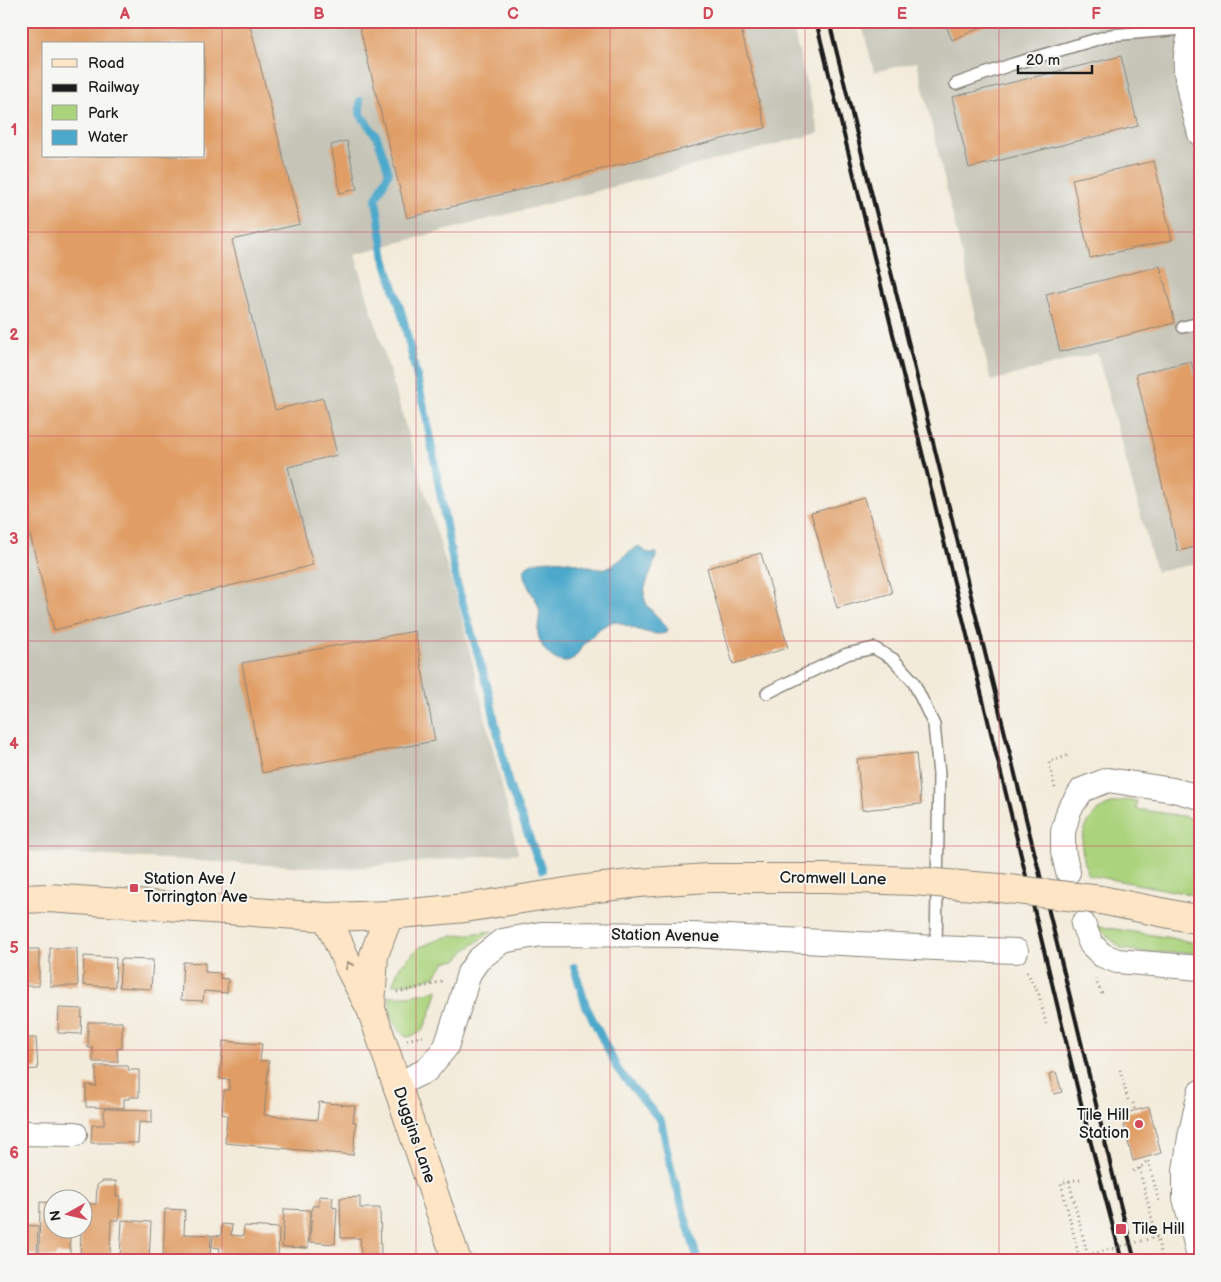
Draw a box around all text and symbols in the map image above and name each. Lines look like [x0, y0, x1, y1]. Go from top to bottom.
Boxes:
text: A [119, 5, 130, 24]
text: B [313, 5, 325, 24]
text: C [507, 5, 519, 24]
text: D [702, 5, 714, 24]
text: E [897, 5, 907, 24]
text: F [1091, 5, 1101, 24]
legend [42, 42, 205, 158]
scale bar [1018, 42, 1092, 74]
text: 20 m [1026, 51, 1060, 70]
text: Road [88, 54, 124, 73]
text: Railway [88, 78, 139, 97]
text: Park [88, 104, 119, 123]
text: 1 [11, 121, 17, 140]
text: Water [88, 128, 128, 147]
text: 2 [9, 326, 19, 345]
text: 3 [9, 530, 19, 549]
text: 4 [9, 735, 19, 754]
street label: Cromwell Lane [779, 869, 887, 889]
place label: Station Ave / Torrington Ave [144, 870, 248, 907]
marker: Station Ave / Torrington Ave [128, 882, 140, 894]
street label: Station Avenue [611, 926, 720, 946]
text: 5 [9, 939, 19, 958]
one-way arrow [344, 961, 355, 970]
street label: Duggins Lane [389, 1084, 439, 1186]
place label: Tile Hill Station [1076, 1106, 1129, 1143]
marker: Tile Hill Station [1133, 1118, 1145, 1130]
text: 6 [9, 1144, 19, 1163]
north arrow [42, 1190, 92, 1240]
text: N [46, 1209, 65, 1222]
place label: Tile Hill [1132, 1220, 1185, 1239]
marker: Tile Hill [1114, 1222, 1128, 1236]

